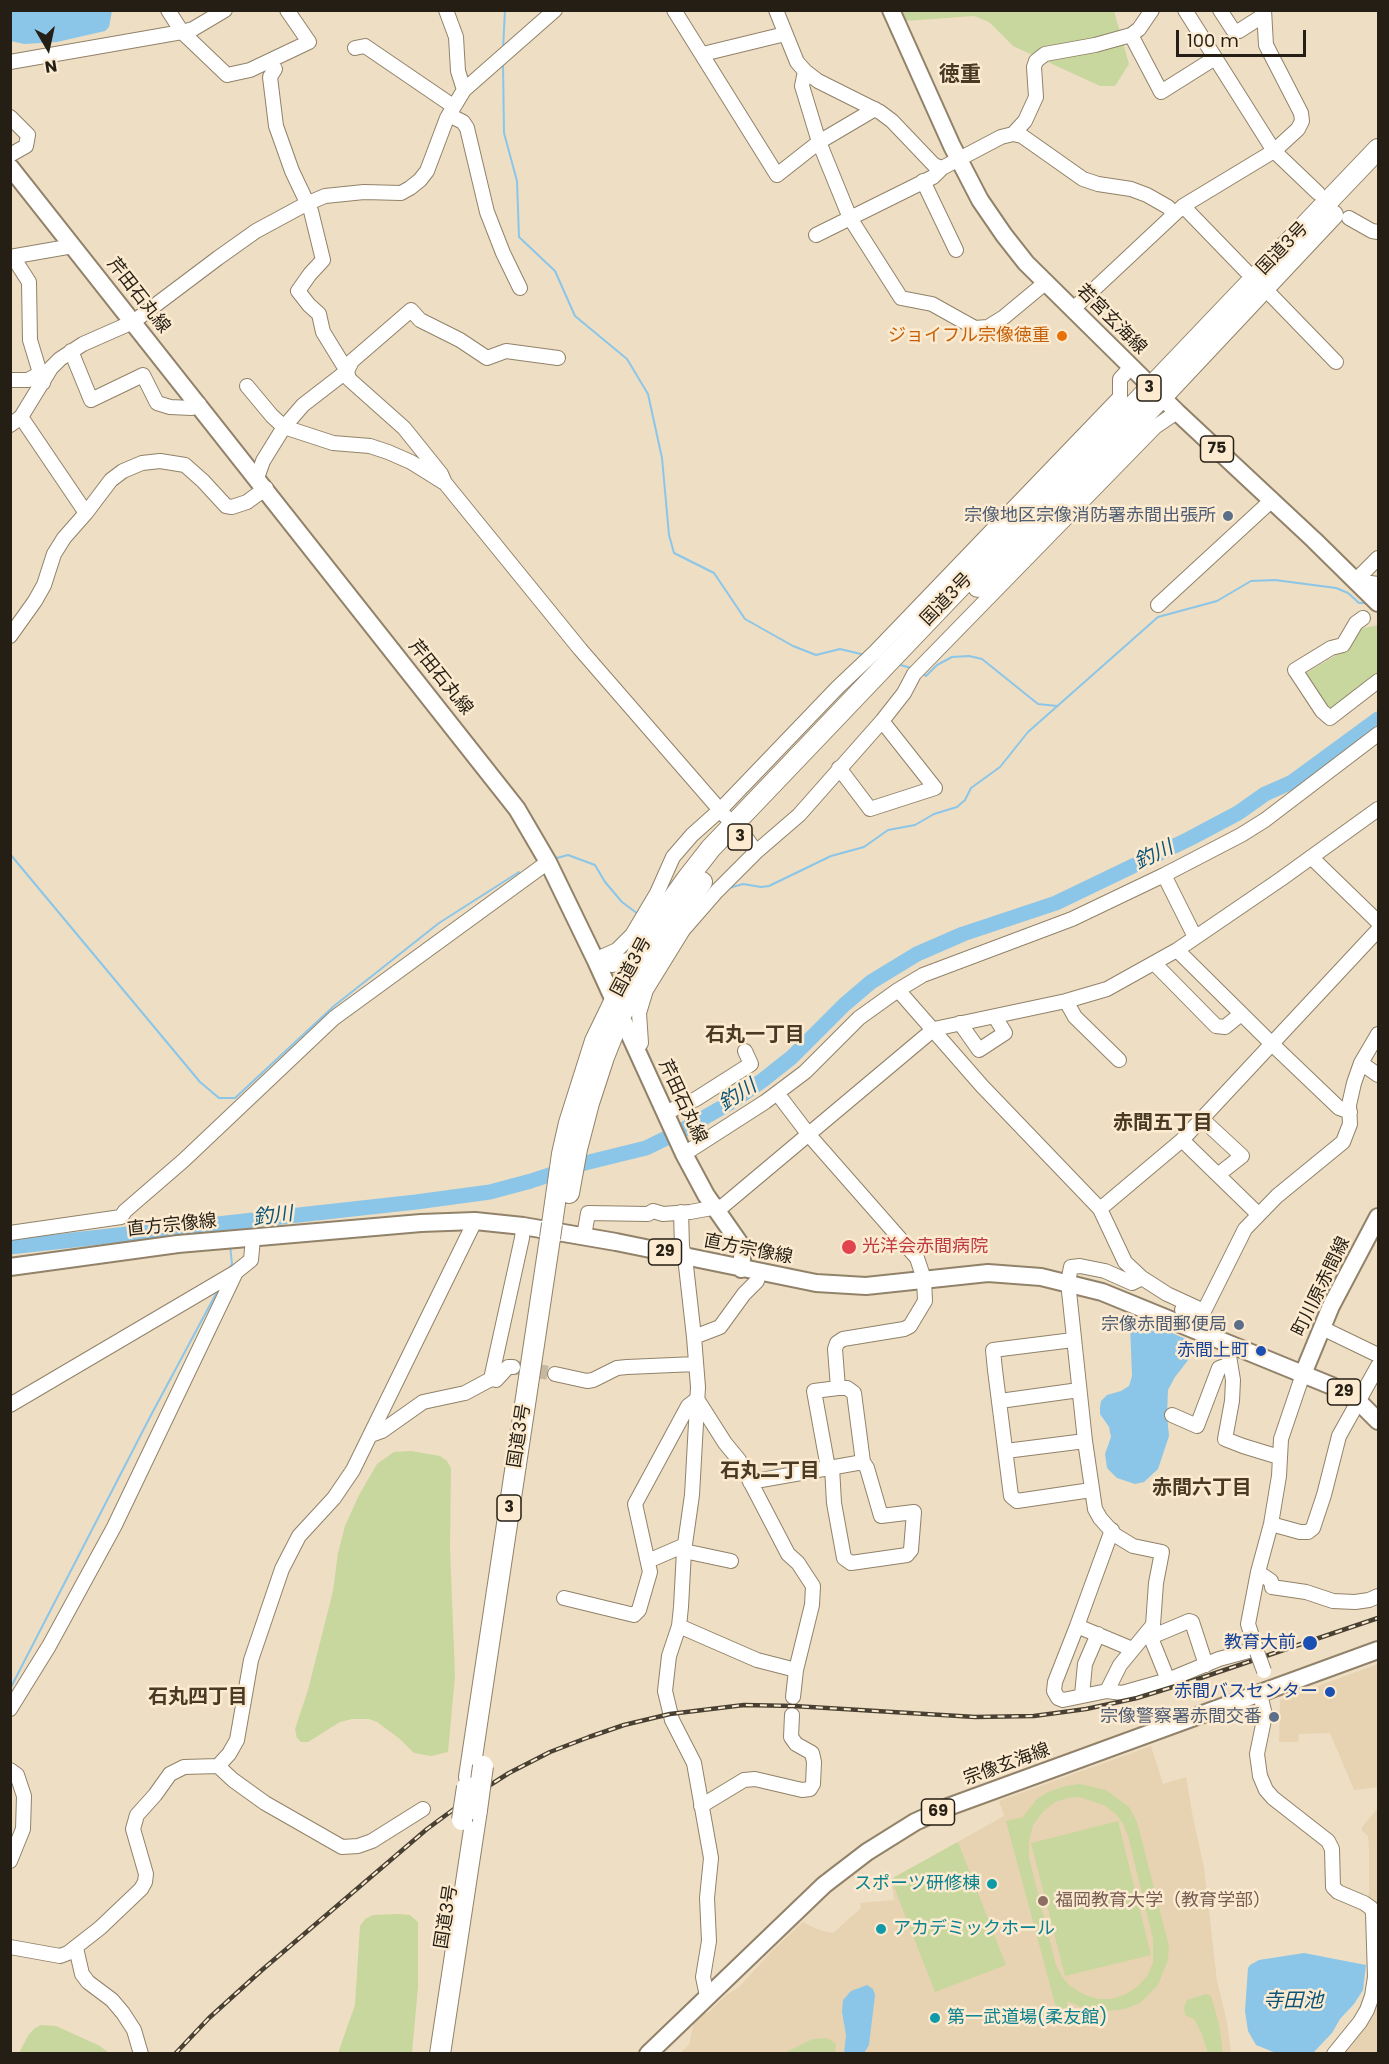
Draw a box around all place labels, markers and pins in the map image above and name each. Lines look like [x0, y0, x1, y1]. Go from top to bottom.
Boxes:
place label: ジョイフル宗像徳重 [888, 325, 1050, 347]
marker: ジョイフル宗像徳重 [1055, 329, 1069, 343]
place label: 宗像地区宗像消防署赤間出張所 [964, 505, 1216, 527]
marker: 宗像地区宗像消防署赤間出張所 [1221, 509, 1235, 523]
place label: 光洋会赤間病院 [862, 1236, 988, 1258]
marker: 光洋会赤間病院 [840, 1238, 858, 1256]
place label: 宗像赤間郵便局 [1101, 1314, 1227, 1336]
marker: 宗像赤間郵便局 [1232, 1318, 1246, 1332]
place label: 赤間上町 [1177, 1340, 1249, 1362]
marker: 赤間上町 [1254, 1344, 1268, 1358]
place label: 教育大前 [1224, 1632, 1296, 1654]
marker: 教育大前 [1301, 1634, 1319, 1652]
place label: 赤間バスセンター [1174, 1681, 1318, 1703]
marker: 赤間バスセンター [1323, 1685, 1337, 1699]
place label: 宗像警察署赤間交番 [1100, 1706, 1262, 1728]
marker: 宗像警察署赤間交番 [1267, 1710, 1281, 1724]
place label: スポーツ研修棟 [854, 1873, 980, 1895]
marker: スポーツ研修棟 [985, 1877, 999, 1891]
place label: 福岡教育大学（教育学部） [1055, 1890, 1271, 1912]
marker: 福岡教育大学（教育学部） [1036, 1894, 1050, 1908]
place label: アカデミックホール [893, 1918, 1055, 1940]
marker: アカデミックホール [874, 1922, 888, 1936]
place label: 第一武道場(柔友館) [947, 2007, 1107, 2029]
marker: 第一武道場(柔友館) [928, 2011, 942, 2025]

